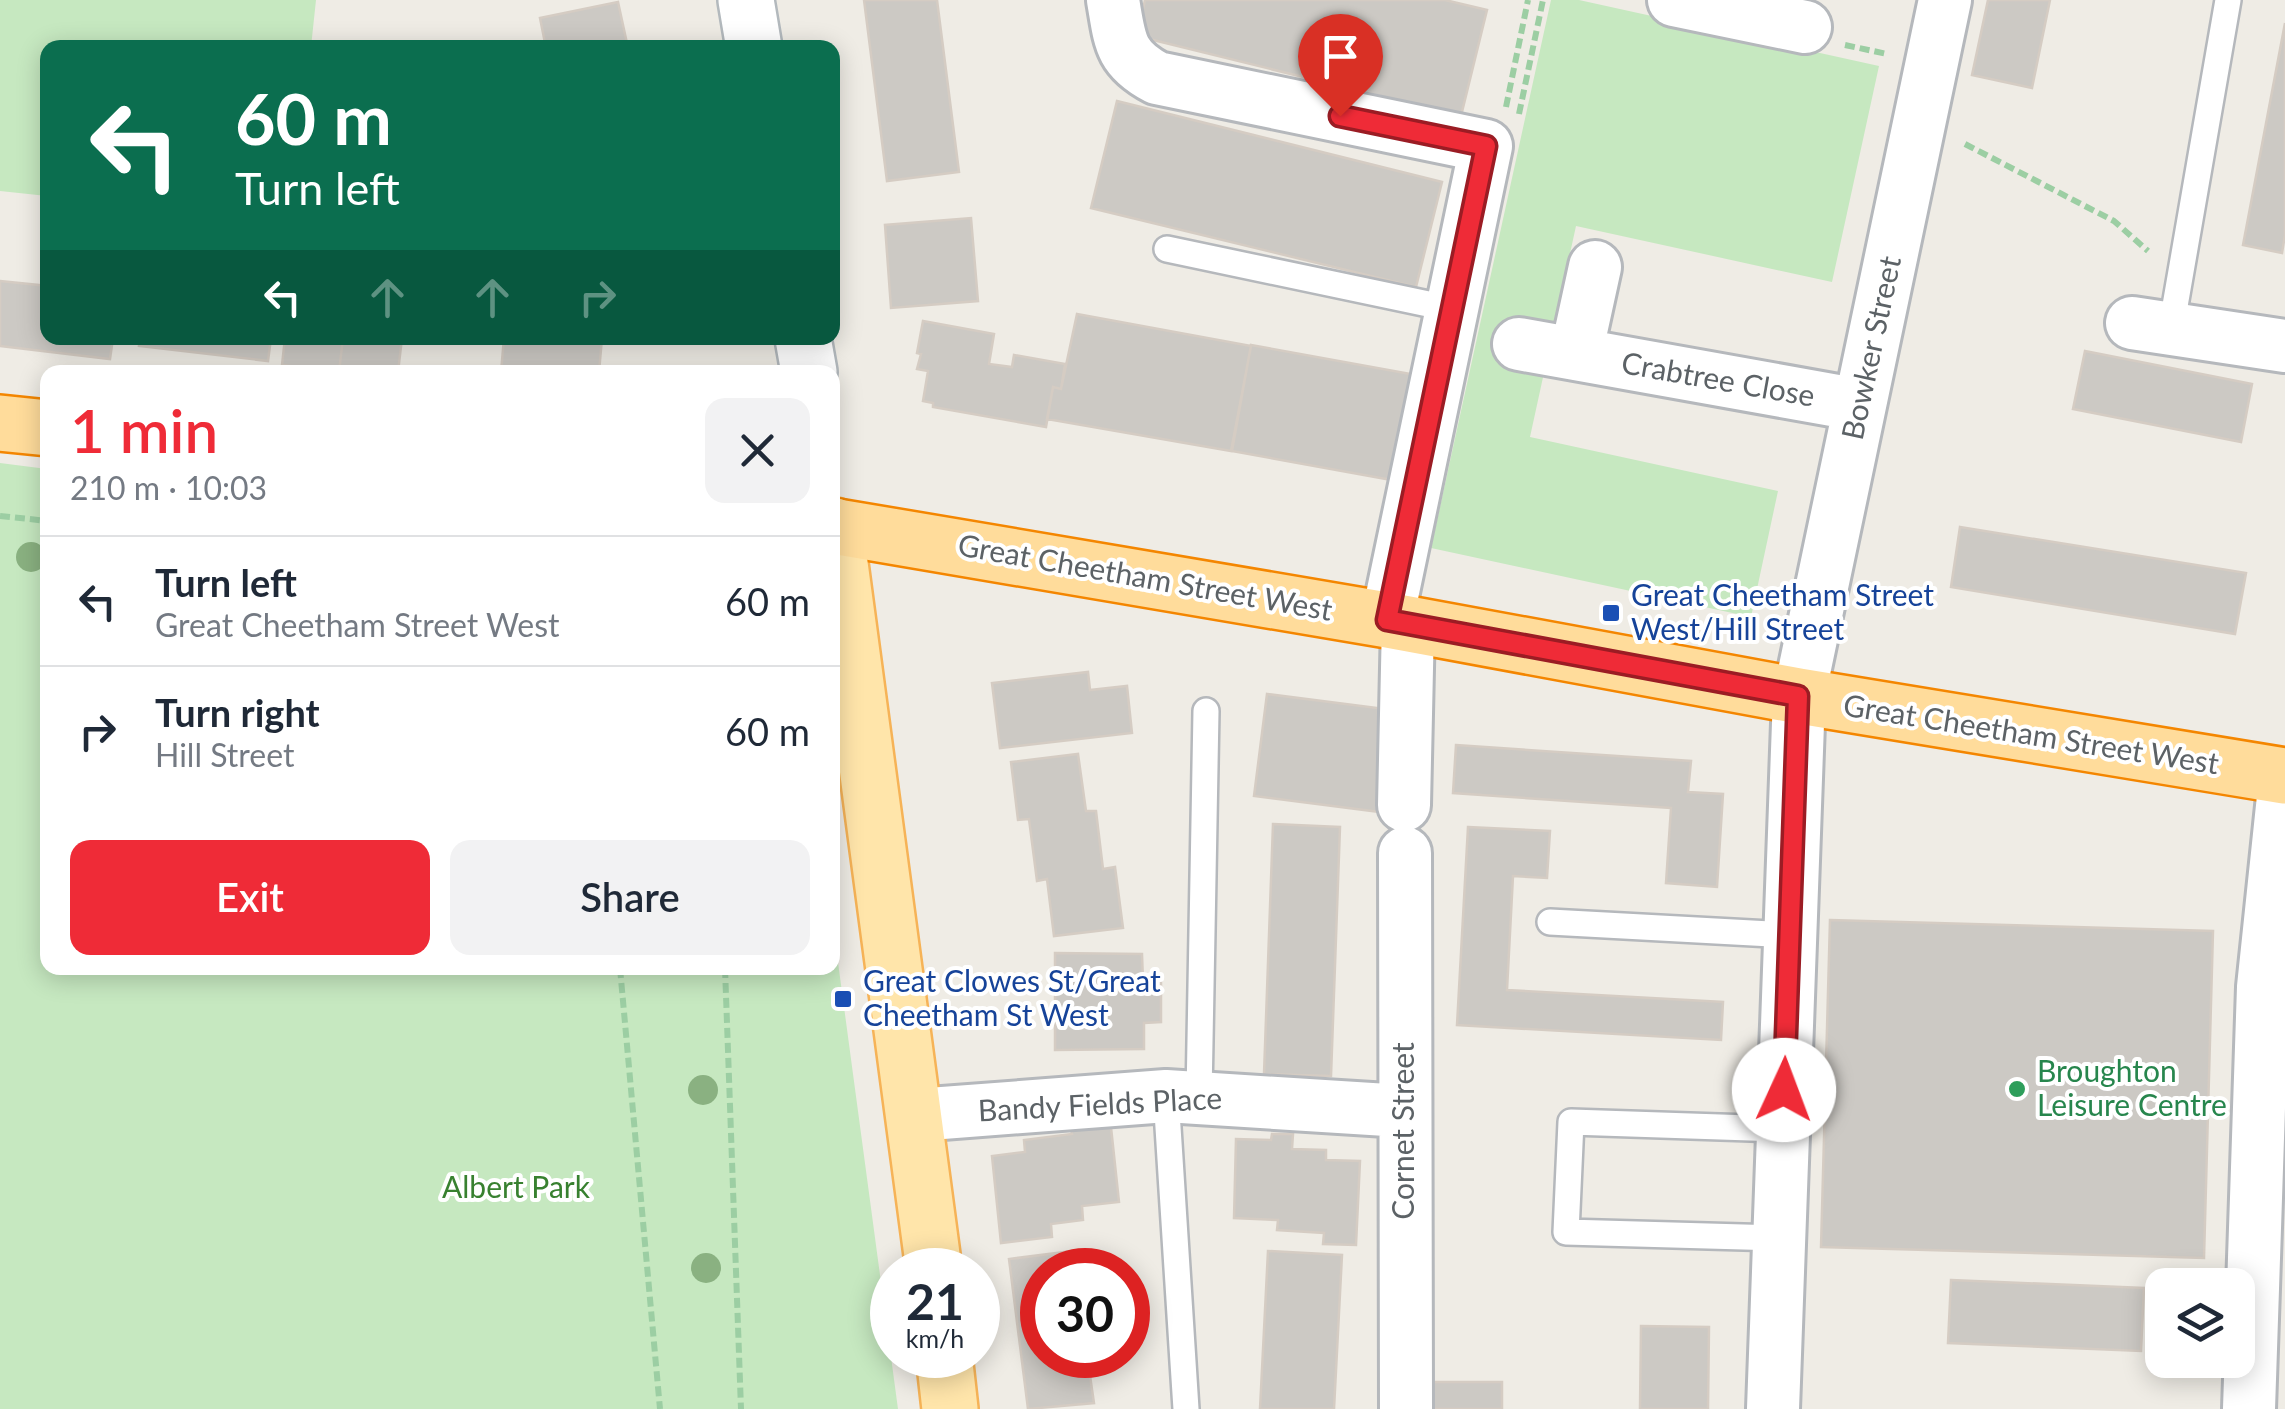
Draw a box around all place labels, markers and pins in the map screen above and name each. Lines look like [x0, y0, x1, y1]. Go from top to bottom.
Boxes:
pin [1298, 14, 1383, 117]
place label: Great Cheetham Street West/Hill Street [1631, 576, 1934, 646]
marker: Great Cheetham Street West/Hill Street [1600, 602, 1622, 624]
place label: Great Clowes St/Great Cheetham St West [863, 962, 1161, 1032]
marker: Great Clowes St/Great Cheetham St West [832, 988, 854, 1010]
place label: Broughton Leisure Centre [2037, 1052, 2227, 1122]
marker: Broughton Leisure Centre [2006, 1078, 2028, 1100]

